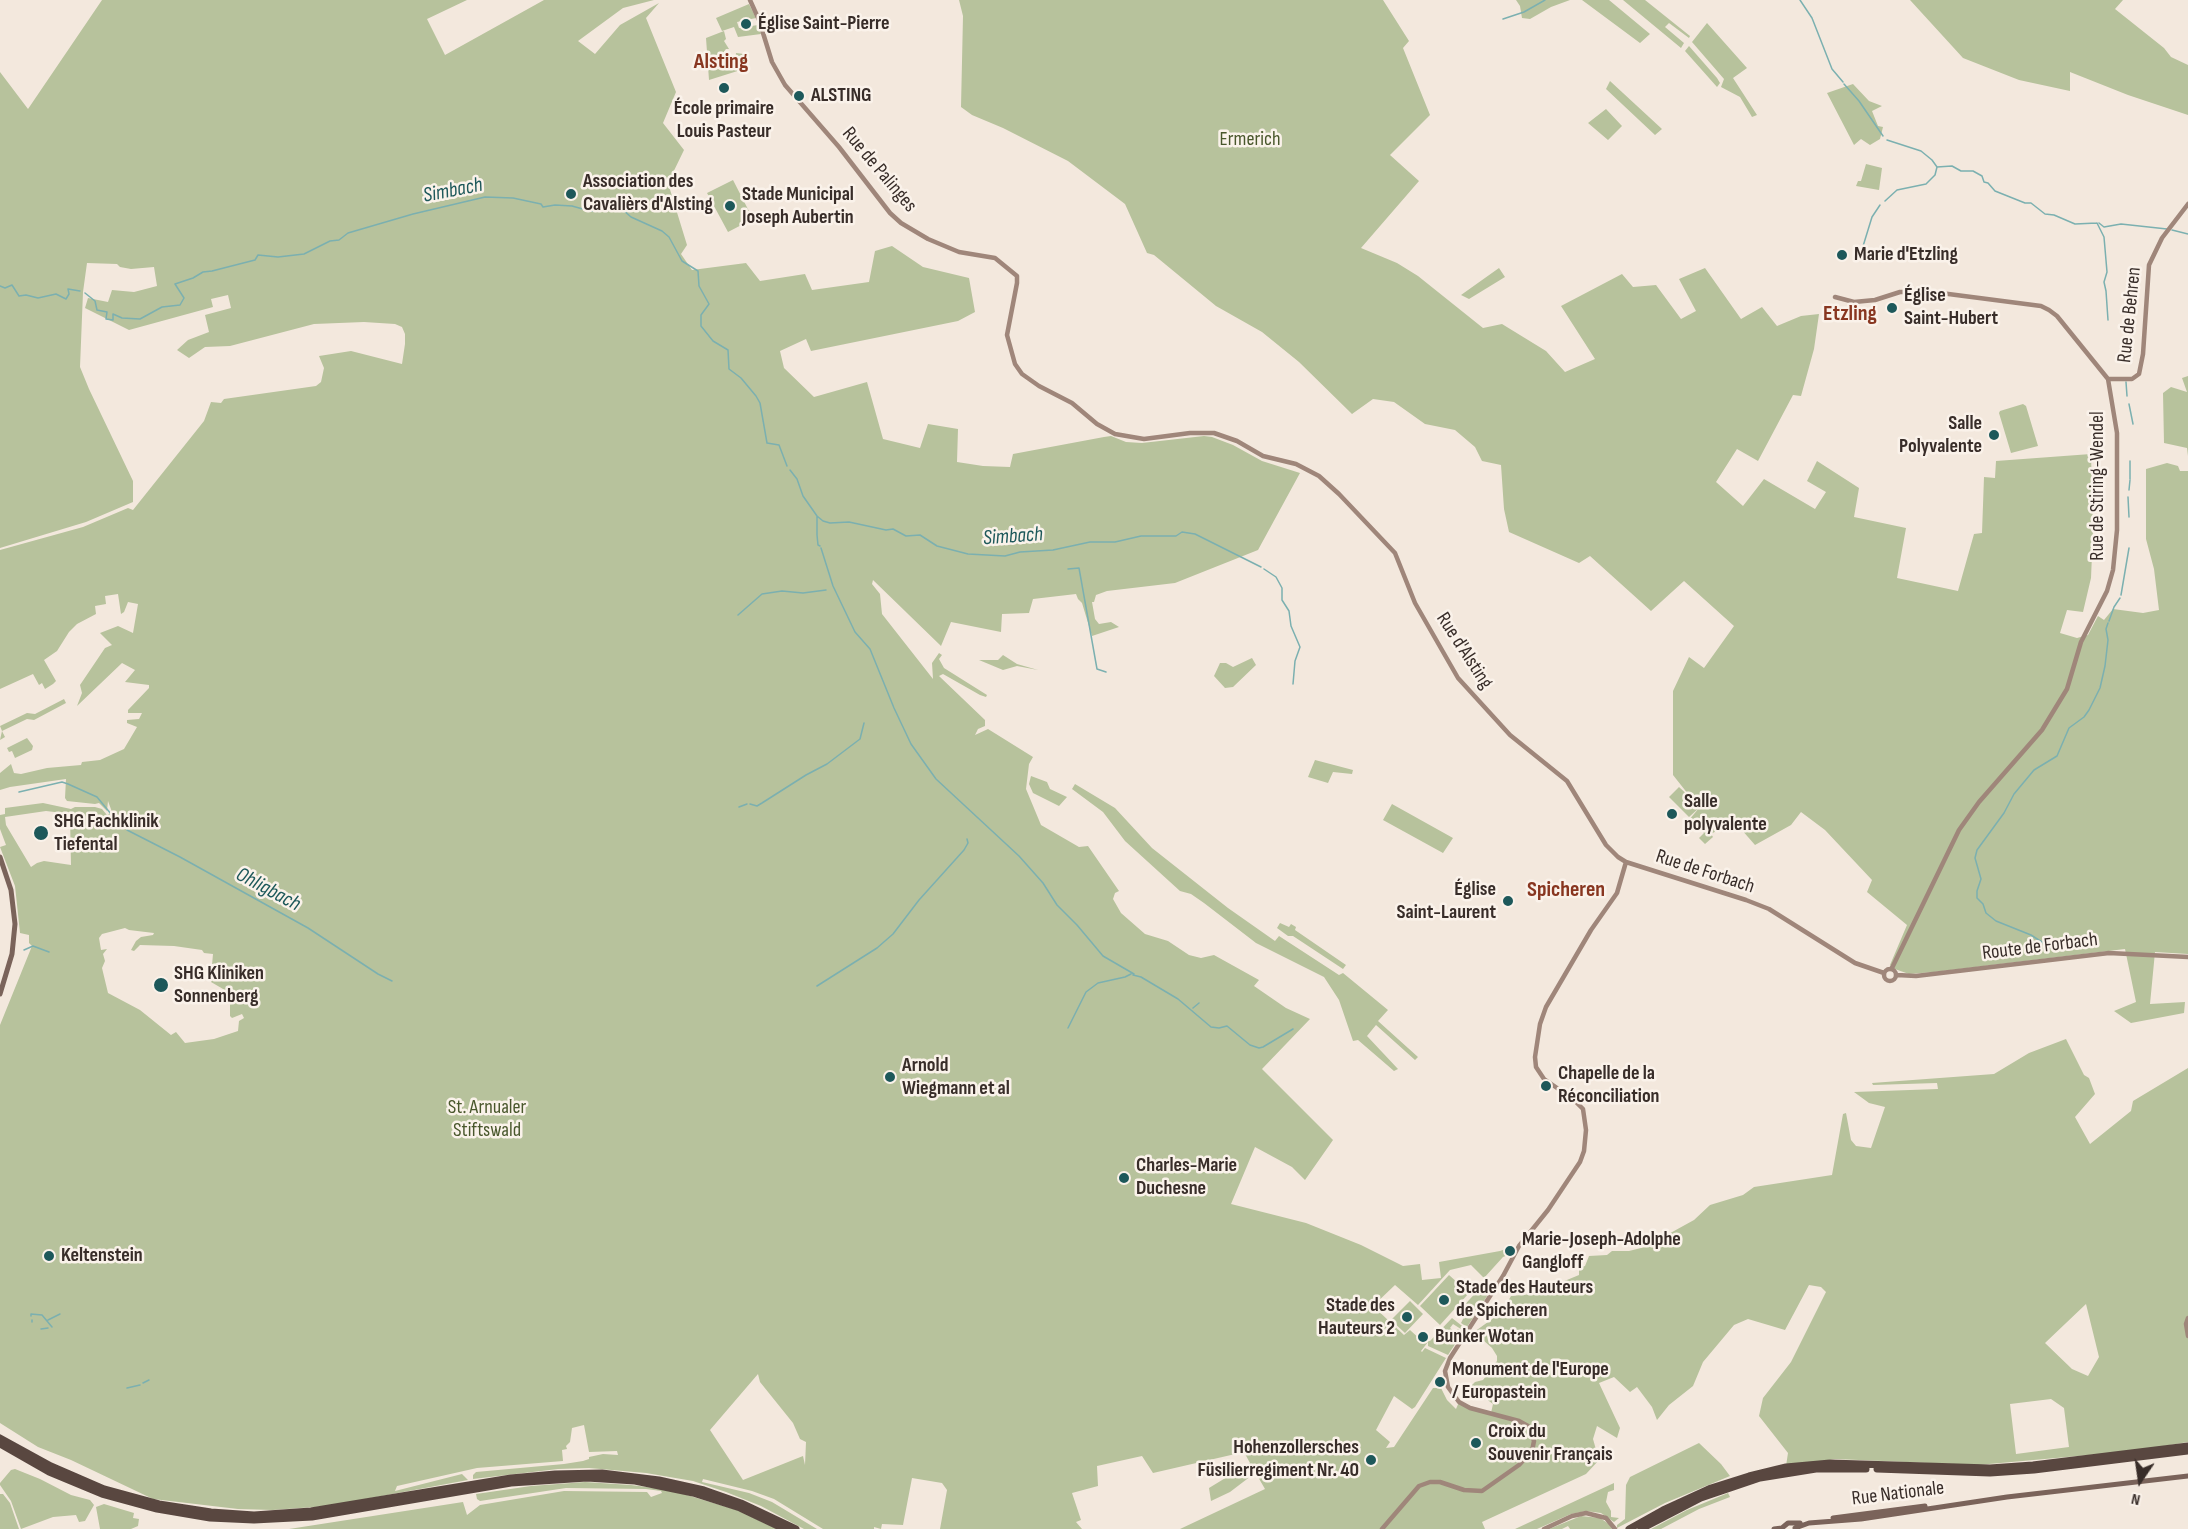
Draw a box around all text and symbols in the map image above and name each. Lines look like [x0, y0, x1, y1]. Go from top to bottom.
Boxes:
place label: Église Saint-Pierre [758, 12, 890, 36]
marker: Église Saint-Pierre [739, 17, 753, 31]
district label: Alsting [694, 49, 748, 75]
marker: École primaire Louis Pasteur [717, 81, 731, 95]
place label: ALSTING [811, 84, 872, 108]
marker: ALSTING [792, 89, 806, 103]
place label: École primaire Louis Pasteur [674, 97, 774, 144]
street label: Rue de Palinges [836, 123, 922, 217]
park label: Ermerich [1220, 128, 1280, 152]
place label: Association des Cavalièrs d'Alsting [583, 170, 713, 217]
water label: Simbach [421, 173, 485, 209]
place label: Stade Municipal Joseph Aubertin [742, 183, 854, 230]
marker: Association des Cavalièrs d'Alsting [564, 187, 578, 201]
marker: Stade Municipal Joseph Aubertin [723, 199, 737, 213]
place label: Marie d'Etzling [1854, 243, 1958, 267]
marker: Marie d'Etzling [1835, 248, 1849, 262]
street label: Rue de Behren [2113, 266, 2147, 364]
place label: Église Saint-Hubert [1904, 284, 1998, 331]
district label: Etzling [1823, 301, 1877, 327]
marker: Église Saint-Hubert [1885, 301, 1899, 315]
street label: Rue de Stiring-Wendel [2086, 411, 2110, 561]
place label: Salle Polyvalente [1899, 412, 1982, 459]
marker: Salle Polyvalente [1987, 428, 2001, 442]
water label: Simbach [982, 522, 1044, 552]
street label: Rue d'Alsting [1430, 608, 1498, 694]
place label: Salle polyvalente [1684, 790, 1767, 837]
marker: Salle polyvalente [1665, 807, 1679, 821]
place label: SHG Fachklinik Tiefental [54, 810, 159, 857]
marker: SHG Fachklinik Tiefental [32, 824, 50, 842]
street label: Rue de Forbach [1653, 845, 1757, 899]
water label: Ohligbach [231, 863, 305, 917]
district label: Spicheren [1527, 877, 1605, 903]
place label: Église Saint-Laurent [1397, 878, 1496, 925]
marker: Église Saint-Laurent [1501, 894, 1515, 908]
street label: Route de Forbach [1981, 928, 2099, 966]
place label: SHG Kliniken Sonnenberg [174, 962, 264, 1009]
marker: SHG Kliniken Sonnenberg [152, 976, 170, 994]
place label: Arnold Wiegmann et al [902, 1054, 1010, 1101]
place label: Chapelle de la Réconciliation [1558, 1062, 1659, 1109]
marker: Arnold Wiegmann et al [883, 1070, 897, 1084]
marker: Chapelle de la Réconciliation [1539, 1079, 1553, 1093]
park label: St. Arnualer Stiftswald [448, 1096, 526, 1143]
place label: Charles-Marie Duchesne [1136, 1154, 1237, 1201]
marker: Charles-Marie Duchesne [1117, 1171, 1131, 1185]
place label: Marie-Joseph-Adolphe Gangloff [1522, 1228, 1681, 1275]
place label: Keltenstein [61, 1244, 143, 1268]
marker: Marie-Joseph-Adolphe Gangloff [1503, 1244, 1517, 1258]
marker: Keltenstein [42, 1249, 56, 1263]
place label: Stade des Hauteurs de Spicheren [1456, 1276, 1593, 1323]
marker: Stade des Hauteurs de Spicheren [1437, 1293, 1451, 1307]
place label: Stade des Hauteurs 2 [1318, 1294, 1395, 1341]
marker: Stade des Hauteurs 2 [1400, 1310, 1414, 1324]
place label: Bunker Wotan [1435, 1325, 1534, 1349]
marker: Bunker Wotan [1416, 1330, 1430, 1344]
place label: Monument de l'Europe / Europastein [1452, 1358, 1609, 1405]
marker: Monument de l'Europe / Europastein [1433, 1375, 1447, 1389]
place label: Croix du Souvenir Français [1488, 1420, 1613, 1467]
place label: Hohenzollersches Füsilierregiment Nr. 40 [1198, 1436, 1359, 1483]
marker: Croix du Souvenir Français [1469, 1436, 1483, 1450]
north arrow [2110, 1451, 2170, 1511]
marker: Hohenzollersches Füsilierregiment Nr. 40 [1364, 1453, 1378, 1467]
street label: Rue Nationale [1850, 1476, 1946, 1512]
text: N [2130, 1489, 2142, 1509]

